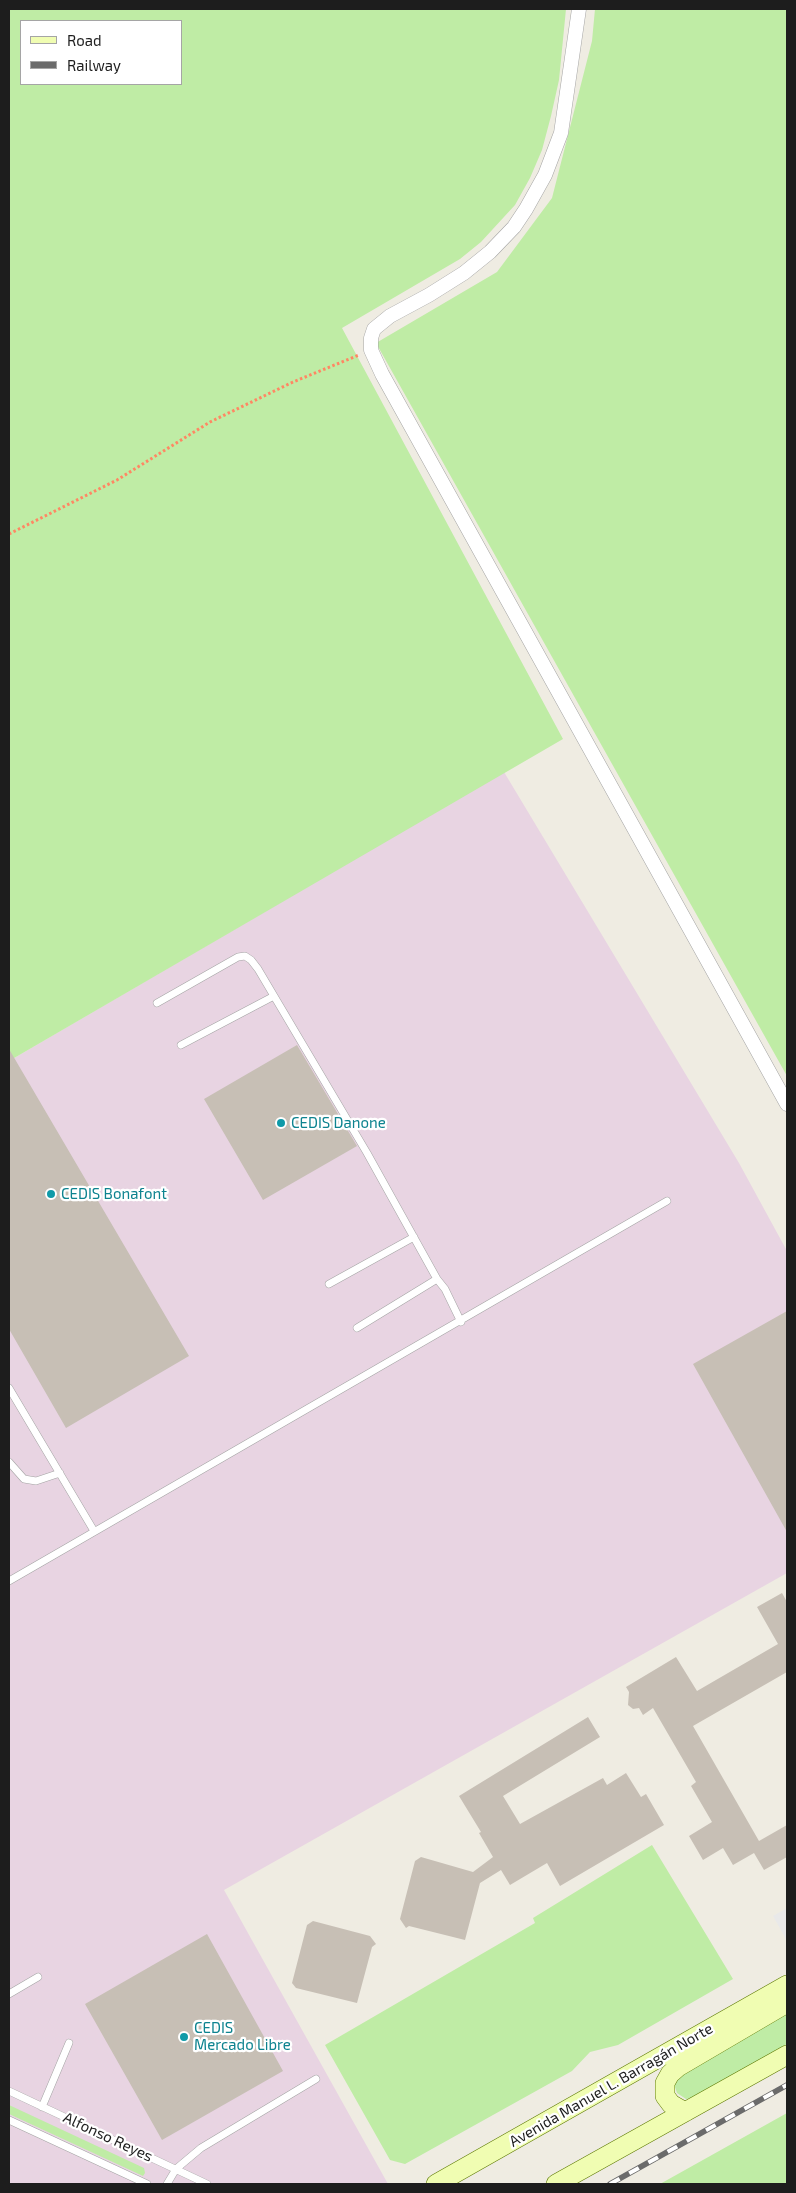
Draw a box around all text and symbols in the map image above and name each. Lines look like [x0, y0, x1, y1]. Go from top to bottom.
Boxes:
legend [20, 20, 182, 85]
text: Road [67, 31, 102, 49]
text: Railway [67, 56, 121, 74]
place label: CEDIS Danone [291, 1114, 386, 1132]
marker: CEDIS Danone [275, 1117, 287, 1129]
place label: CEDIS Bonafont [61, 1185, 167, 1203]
marker: CEDIS Bonafont [45, 1188, 57, 1200]
place label: CEDIS Mercado Libre [194, 2019, 291, 2054]
street label: Avenida Manuel L. Barragán Norte [506, 2019, 716, 2151]
marker: CEDIS Mercado Libre [178, 2031, 190, 2043]
street label: Alfonso Reyes [60, 2108, 156, 2166]

